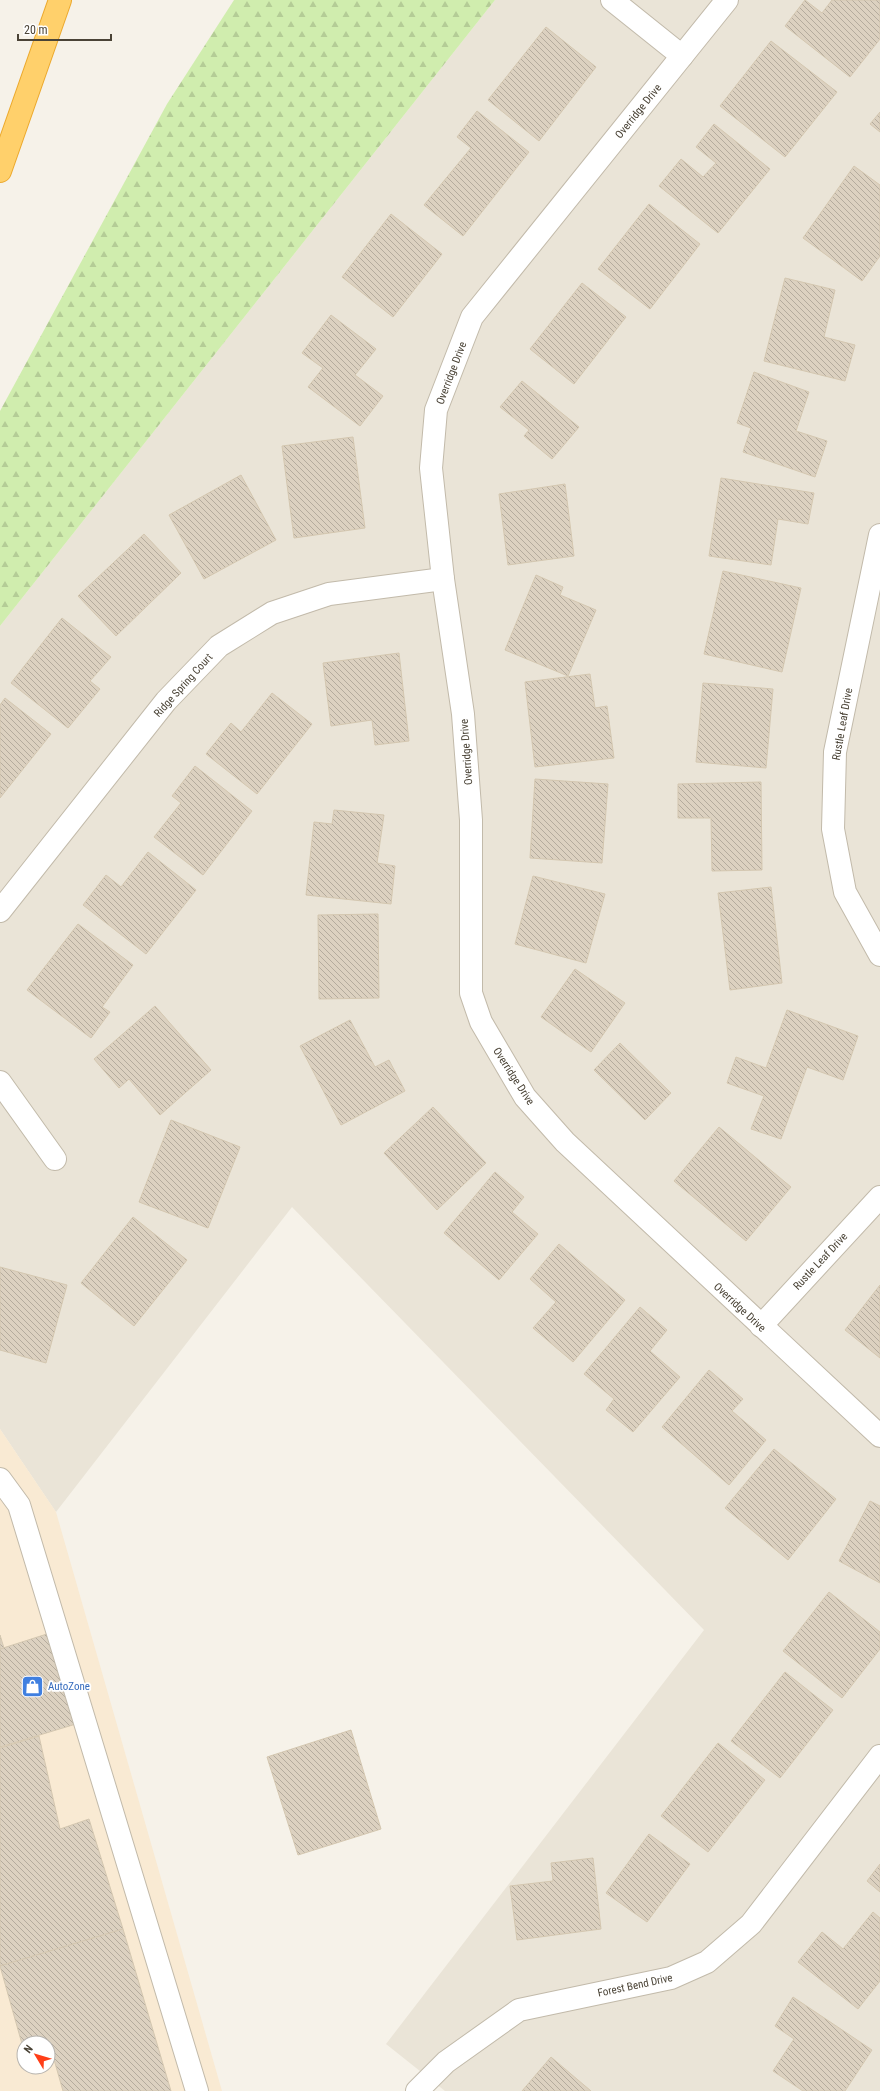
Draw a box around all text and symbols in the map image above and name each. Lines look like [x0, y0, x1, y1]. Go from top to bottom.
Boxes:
scale bar [18, 16, 111, 42]
text: 20 m [24, 23, 48, 37]
street label: Overridge Drive [613, 82, 664, 141]
street label: Overridge Drive [434, 340, 469, 406]
street label: Ridge Spring Court [151, 651, 215, 720]
street label: Rustle Leaf Drive [830, 687, 855, 761]
street label: Overridge Drive [458, 719, 475, 785]
street label: Overridge Drive [490, 1045, 537, 1108]
street label: Rustle Leaf Drive [791, 1230, 850, 1293]
street label: Overridge Drive [711, 1280, 768, 1335]
shop icon: AutoZone [20, 1673, 46, 1699]
place label: AutoZone [48, 1680, 90, 1693]
street label: Forest Bend Drive [596, 1971, 674, 2000]
north arrow [16, 2035, 56, 2075]
text: N [21, 2042, 36, 2056]

